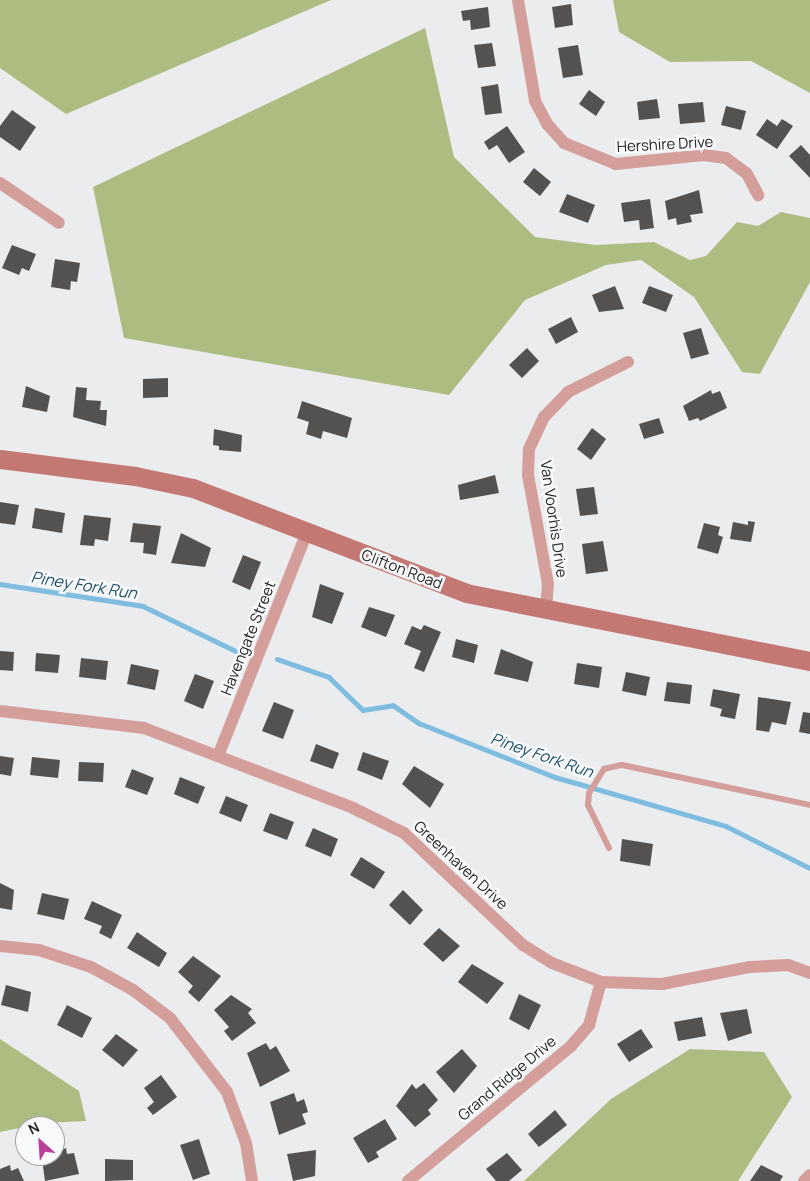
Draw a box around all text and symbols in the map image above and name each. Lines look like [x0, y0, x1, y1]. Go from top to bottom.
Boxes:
street label: Hershire Drive [616, 132, 714, 156]
street label: Van Voorhis Drive [537, 459, 571, 579]
street label: Clifton Road [359, 545, 445, 593]
water label: Piney Fork Run [30, 567, 138, 603]
street label: Havengate Street [217, 578, 279, 698]
water label: Piney Fork Run [488, 729, 596, 781]
street label: Greenhaven Drive [410, 817, 512, 913]
street label: Grand Ridge Drive [454, 1032, 560, 1124]
north arrow [15, 1116, 65, 1166]
text: N [25, 1117, 42, 1139]

